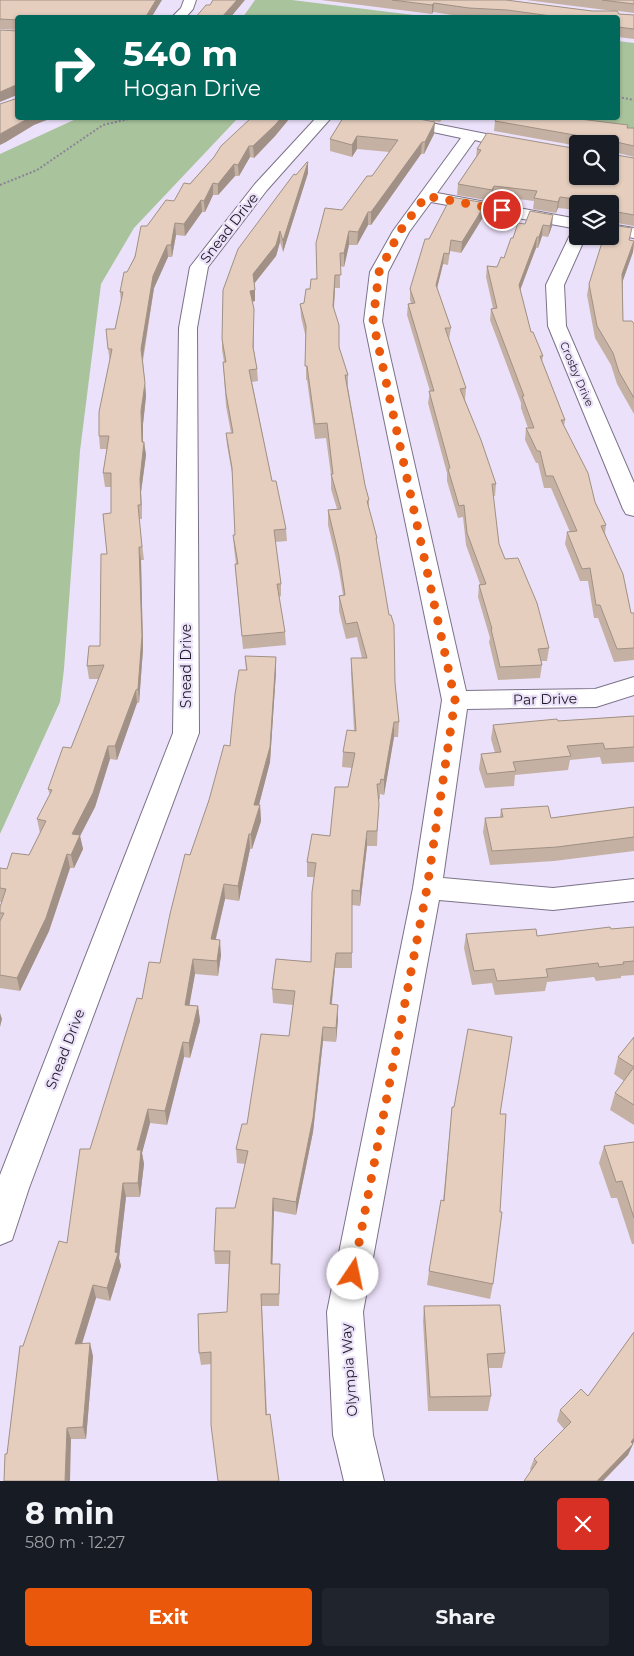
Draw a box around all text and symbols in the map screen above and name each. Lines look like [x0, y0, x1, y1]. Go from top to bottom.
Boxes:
text: 540 m [123, 32, 238, 75]
icon: right [40, 35, 105, 100]
text: Hogan Drive [123, 75, 261, 102]
map controls [569, 135, 619, 245]
button: search [569, 135, 619, 185]
street label: Snead Drive [196, 189, 262, 267]
pin [481, 189, 523, 231]
button: layers [569, 195, 619, 245]
icon: arrive [488, 196, 516, 224]
street label: Crosby Drive [557, 339, 597, 409]
street label: Snead Drive [177, 624, 195, 708]
street label: Par Drive [513, 689, 577, 709]
street label: Snead Drive [41, 1006, 89, 1092]
position arrow [326, 1247, 378, 1299]
street label: Olympia Way [337, 1322, 361, 1417]
text: 8 min [25, 1495, 115, 1532]
button: close [557, 1498, 609, 1550]
text: 580 m · 12:27 [25, 1533, 125, 1552]
button: Exit [25, 1588, 312, 1646]
button: Share [322, 1588, 609, 1646]

